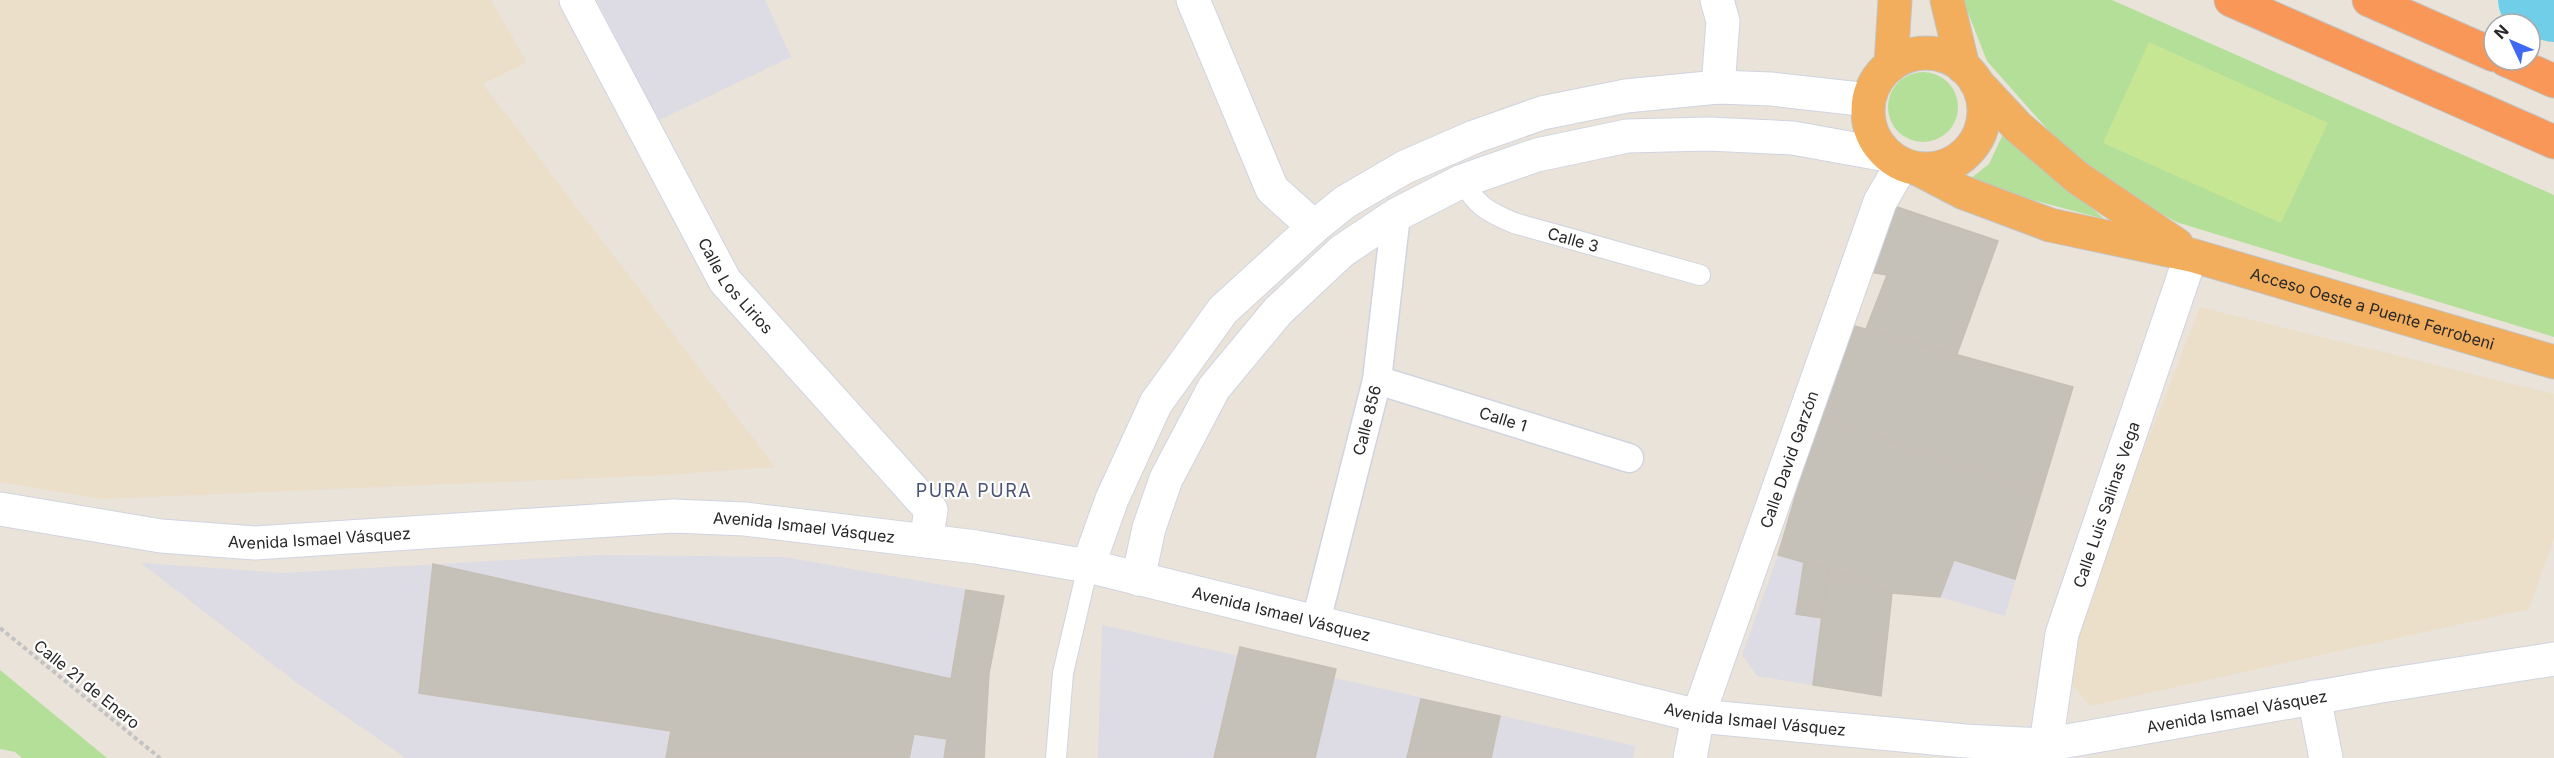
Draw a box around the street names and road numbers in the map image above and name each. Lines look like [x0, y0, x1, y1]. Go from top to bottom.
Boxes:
street label: Calle 3 [1545, 223, 1601, 256]
street label: Calle Los Lirios [694, 234, 778, 338]
street label: Acceso Oeste a Puente Ferrobeni [2248, 263, 2497, 354]
street label: Calle 856 [1348, 383, 1385, 458]
street label: Calle David Garzón [1755, 388, 1822, 531]
street label: Calle 1 [1477, 402, 1529, 436]
street label: Calle Luis Salinas Vega [2068, 419, 2144, 590]
street label: Avenida Ismael Vásquez [713, 508, 896, 547]
street label: Avenida Ismael Vásquez [227, 523, 411, 553]
street label: Avenida Ismael Vásquez [1190, 582, 1373, 645]
street label: Calle 21 de Enero [30, 635, 144, 733]
street label: Avenida Ismael Vásquez [2145, 686, 2329, 737]
street label: Avenida Ismael Vásquez [1662, 698, 1847, 740]

